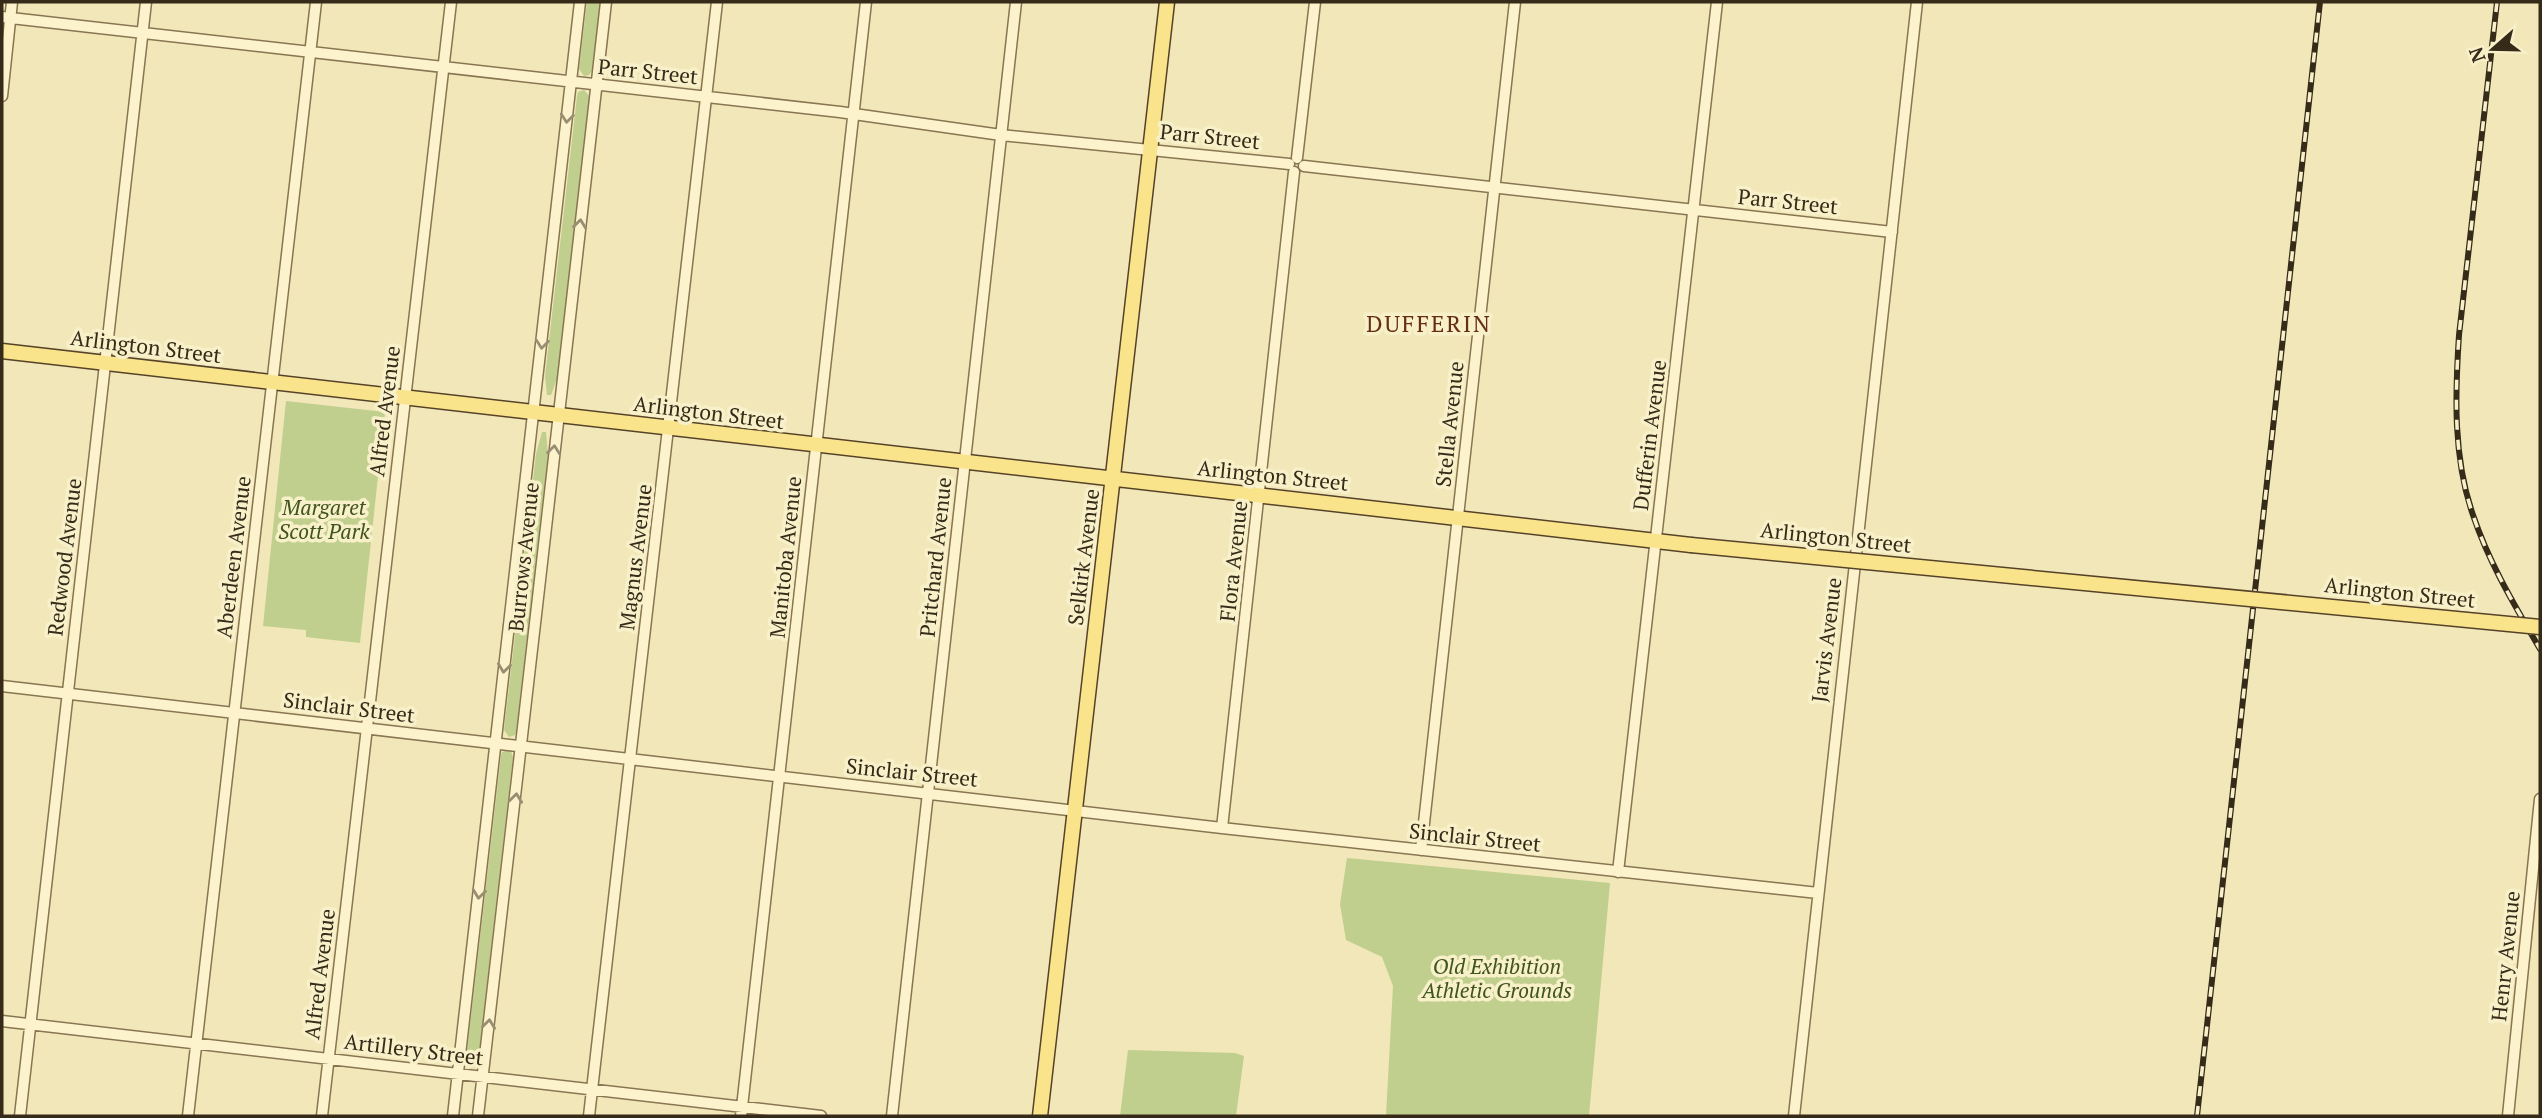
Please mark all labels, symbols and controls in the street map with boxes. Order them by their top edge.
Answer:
north arrow [2458,14,2528,84]
text: N [2462,43,2491,66]
street label: Parr Street [597,52,700,90]
one-way arrow [559,112,574,124]
street label: Parr Street [1159,117,1262,155]
street label: Parr Street [1737,182,1840,220]
one-way arrow [572,219,587,230]
district label: DUFFERIN [1366,308,1492,339]
street label: Arlington Street [69,323,223,369]
one-way arrow [534,339,549,350]
street label: Alfred Avenue [362,344,406,478]
street label: Dufferin Avenue [1626,358,1672,512]
street label: Stella Avenue [1428,360,1470,488]
street label: Arlington Street [632,389,786,435]
one-way arrow [546,445,561,456]
street label: Arlington Street [1196,453,1350,497]
street label: Aberdeen Avenue [209,474,257,640]
street label: Manitoba Avenue [763,475,807,639]
street label: Pritchard Avenue [913,476,957,638]
street label: Redwood Avenue [40,477,88,637]
street label: Burrows Avenue [501,481,545,633]
street label: Magnus Avenue [612,482,658,632]
street label: Selkirk Avenue [1061,487,1105,627]
park label: Margaret Scott Park [278,493,371,545]
street label: Flora Avenue [1213,499,1253,623]
street label: Arlington Street [1759,515,1913,559]
street label: Arlington Street [2323,570,2477,614]
street label: Jarvis Avenue [1804,576,1848,704]
one-way arrow [497,662,512,674]
street label: Sinclair Street [282,685,417,729]
street label: Sinclair Street [845,751,979,793]
one-way arrow [509,792,524,804]
street label: Sinclair Street [1408,816,1542,858]
one-way arrow [471,888,486,900]
street label: Henry Avenue [2484,889,2526,1023]
street label: Alfred Avenue [297,907,341,1041]
park label: Old Exhibition Athletic Grounds [1420,952,1572,1004]
one-way arrow [481,1018,496,1030]
street label: Artillery Street [343,1027,485,1071]

